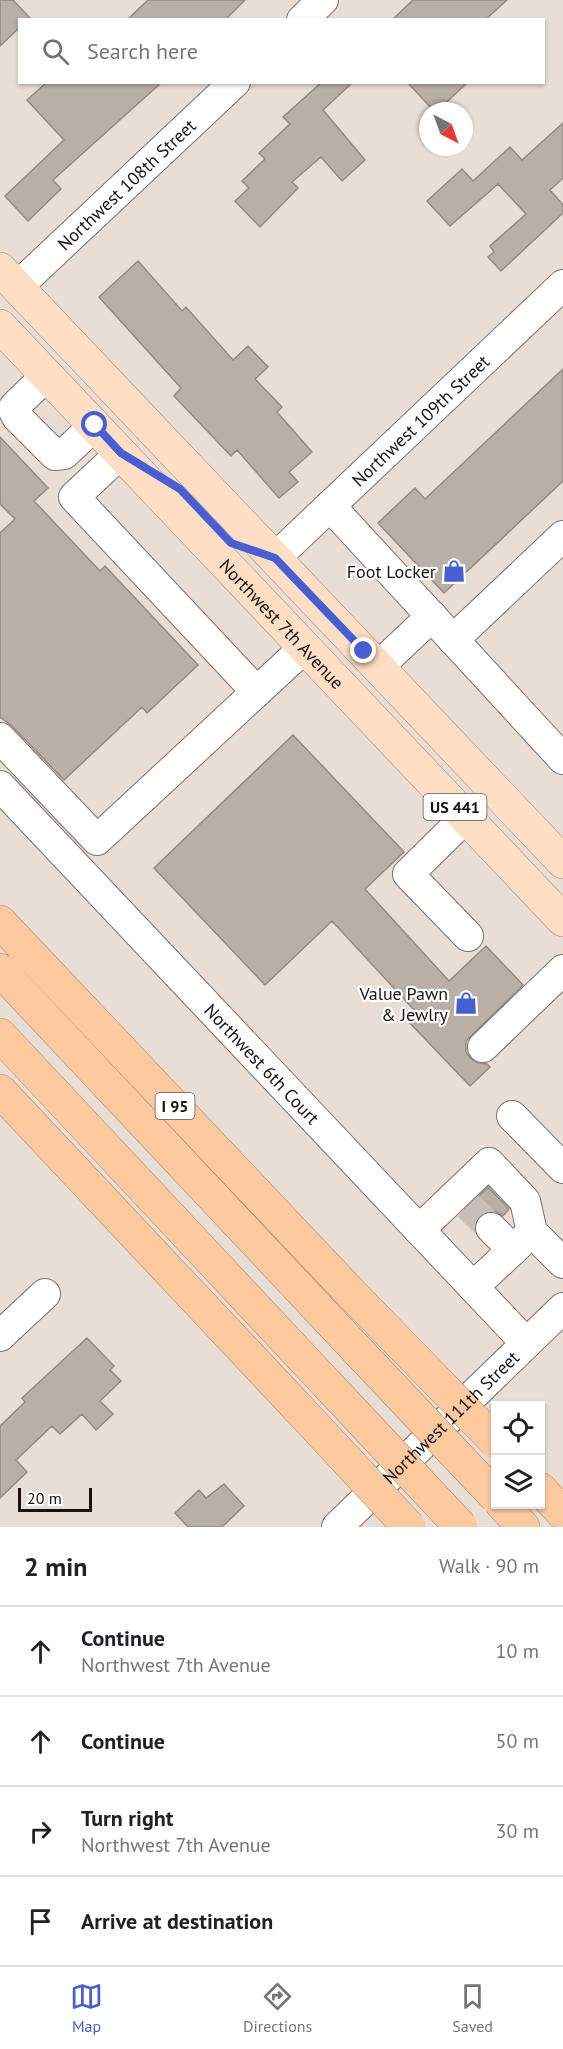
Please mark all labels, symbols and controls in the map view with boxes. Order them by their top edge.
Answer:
search box [18,18,545,84]
icon: search [39,35,72,68]
text: Search here [87,37,198,65]
north arrow [419,102,473,156]
street label: Northwest 108th Street [52,114,200,255]
street label: Northwest 109th Street [346,350,494,491]
route start [81,411,107,437]
street label: Northwest 7th Avenue [215,554,349,694]
shop icon: Foot Locker [441,558,467,584]
place label: Foot Locker [347,560,436,583]
route end [350,637,376,663]
road number: US 441 [424,794,486,820]
place label: Value Pawn & Jewlry [358,982,449,1026]
shop icon: Value Pawn & Jewlry [453,990,479,1016]
street label: Northwest 6th Court [200,999,325,1129]
road number: I 95 [156,1093,195,1119]
street label: Northwest 111th Street [377,1346,524,1488]
map controls [491,1401,545,1509]
button: locate [491,1401,545,1455]
button: layers [491,1455,545,1509]
scale bar [18,1485,92,1512]
text: 20 m [27,1488,62,1508]
text: 2 min [24,1550,87,1583]
text: Walk · 90 m [439,1553,539,1579]
text: Continue [81,1624,165,1652]
icon: ahead [24,1635,57,1668]
text: 10 m [496,1638,539,1664]
text: Northwest 7th Avenue [81,1652,271,1678]
icon: ahead [24,1725,57,1758]
text: Continue [81,1727,165,1755]
text: 50 m [496,1728,539,1754]
text: Turn right [81,1804,173,1832]
icon: right [24,1815,57,1848]
text: 30 m [496,1818,539,1844]
text: Northwest 7th Avenue [81,1832,271,1858]
icon: arrive [24,1905,57,1938]
text: Arrive at destination [81,1907,273,1935]
tab: Map [70,1980,103,2036]
tab: Directions [243,1980,312,2036]
tab: Saved [452,1980,493,2036]

